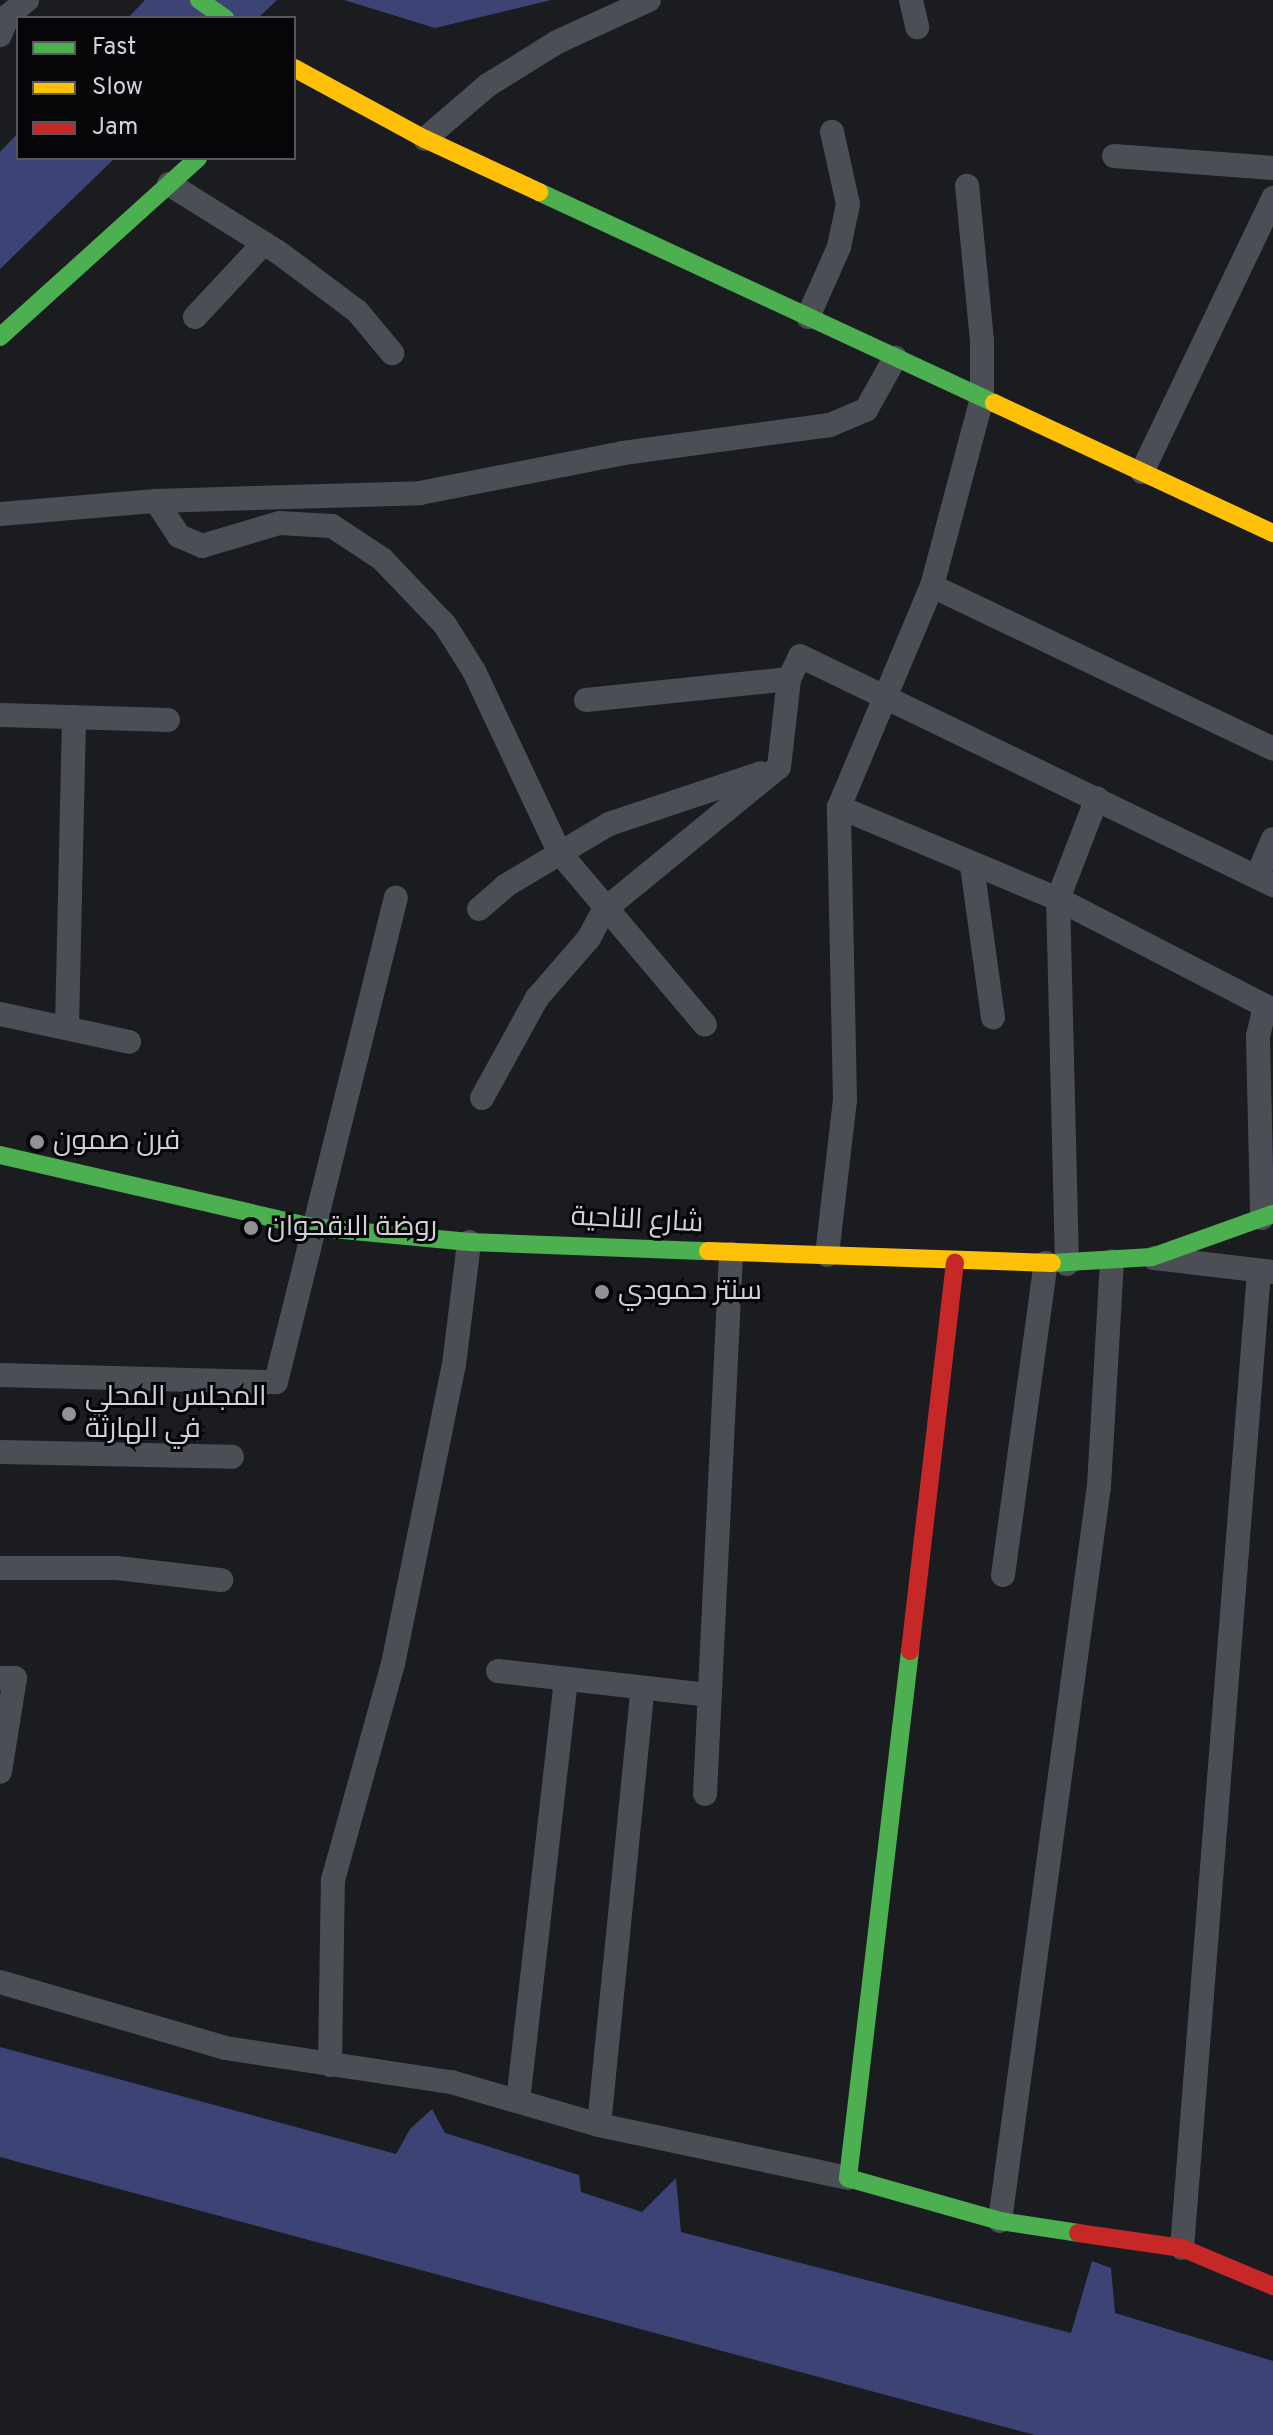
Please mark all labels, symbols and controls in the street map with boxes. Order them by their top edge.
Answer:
legend [16,16,296,160]
text: Fast [92,33,136,63]
text: Slow [92,73,143,103]
text: Jam [92,113,138,143]
place label: فرن صمون [53,1125,180,1159]
marker: فرن صمون [28,1133,46,1151]
street label: شارع الناحية [570,1201,704,1241]
place label: روضة الاقحوان [267,1211,437,1245]
marker: روضة الاقحوان [242,1219,260,1237]
place label: سنتر حمودي [618,1275,762,1309]
marker: سنتر حمودي [593,1283,611,1301]
place label: المجلس المحلي في الهارثة [85,1381,267,1447]
marker: المجلس المحلي في الهارثة [60,1405,78,1423]

